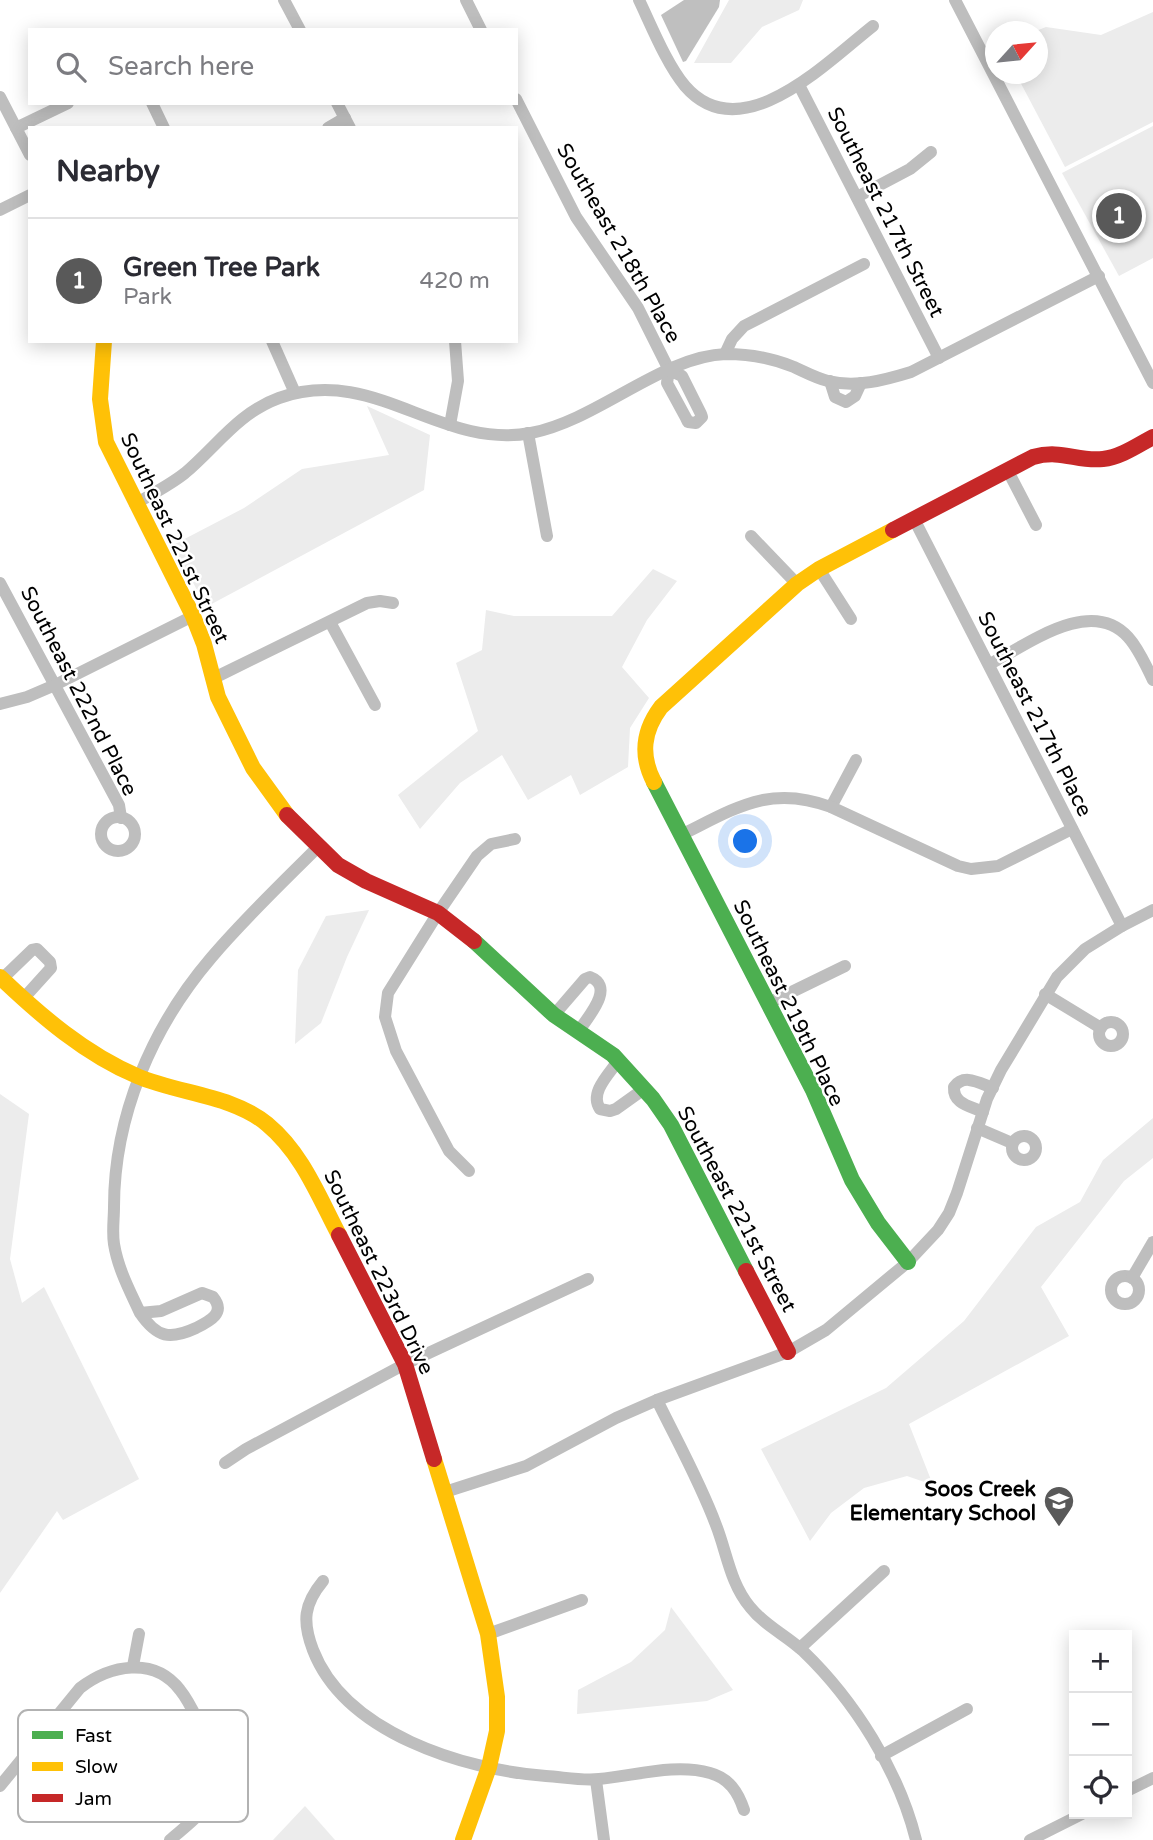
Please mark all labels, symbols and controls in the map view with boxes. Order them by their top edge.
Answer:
north arrow [985,21,1048,84]
search box [28,28,518,105]
icon: search [52,48,90,86]
text: Search here [108,51,254,82]
street label: Southeast 217th Street [822,103,949,321]
street label: Southeast 218th Place [551,139,686,348]
text: Nearby [56,153,160,190]
pin: 1 [1096,190,1142,242]
text: Green Tree Park [123,252,320,283]
text: 1 [72,267,86,295]
text: 420 m [420,267,490,295]
text: Park [123,283,172,311]
street label: Southeast 221st Street [115,429,234,648]
street label: Southeast 222nd Place [15,582,142,800]
street label: Southeast 217th Place [972,608,1097,821]
your location [728,824,762,858]
street label: Southeast 219th Place [728,896,849,1111]
street label: Southeast 221st Street [672,1102,801,1316]
street label: Southeast 223rd Drive [318,1166,439,1379]
place label: Soos Creek Elementary School [849,1477,1037,1526]
school or university icon: Soos Creek Elementary School [1042,1484,1076,1528]
map controls [1069,1630,1132,1819]
button: + [1069,1630,1132,1693]
button: − [1069,1693,1132,1756]
legend [18,1710,248,1822]
text: Fast [75,1725,112,1747]
text: Slow [75,1756,118,1778]
button: locate [1069,1756,1132,1819]
text: Jam [75,1788,112,1810]

